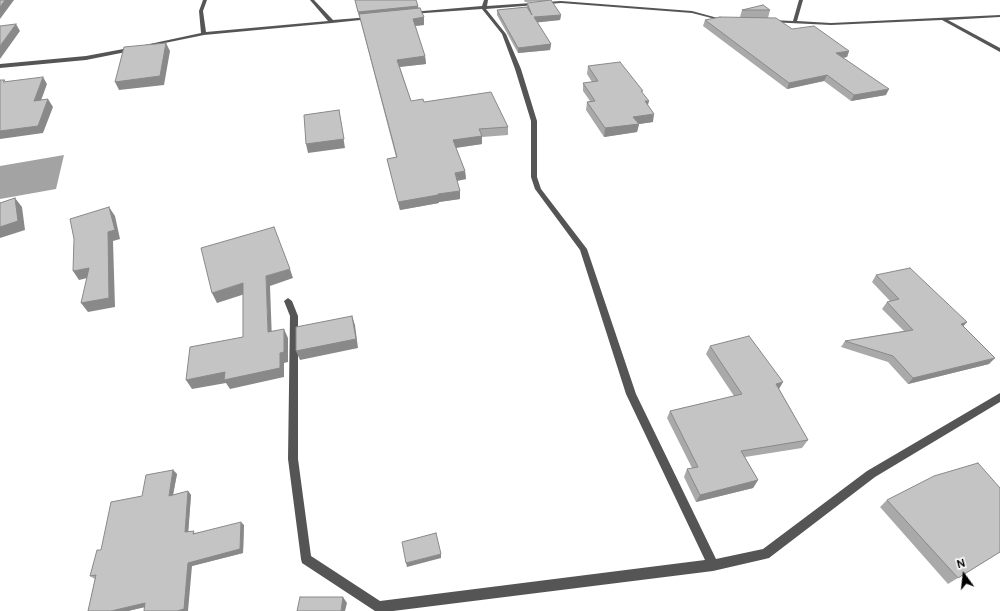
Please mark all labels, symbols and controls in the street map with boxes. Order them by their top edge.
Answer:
north arrow [944,555,984,595]
text: N [955,556,967,571]

